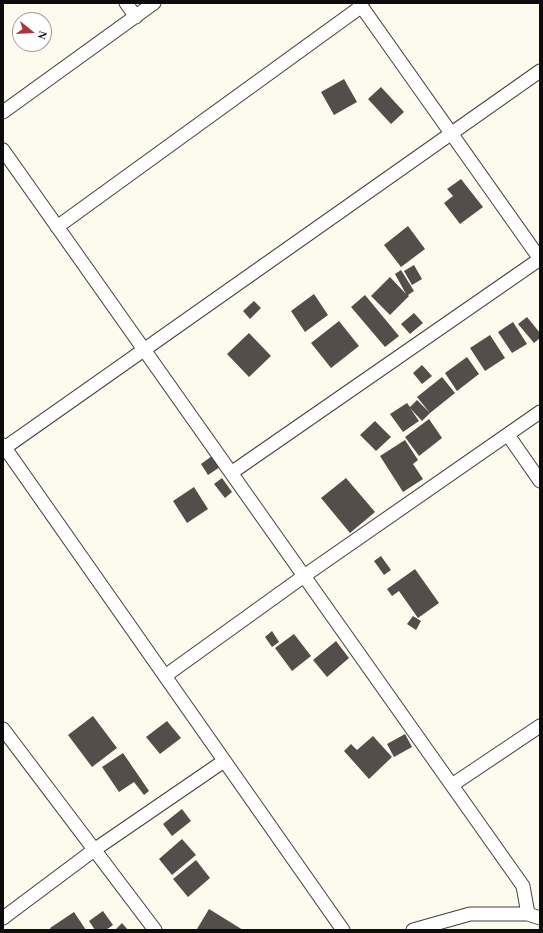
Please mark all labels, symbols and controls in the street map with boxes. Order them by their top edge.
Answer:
north arrow [12,12,52,52]
text: N [36,30,49,41]

